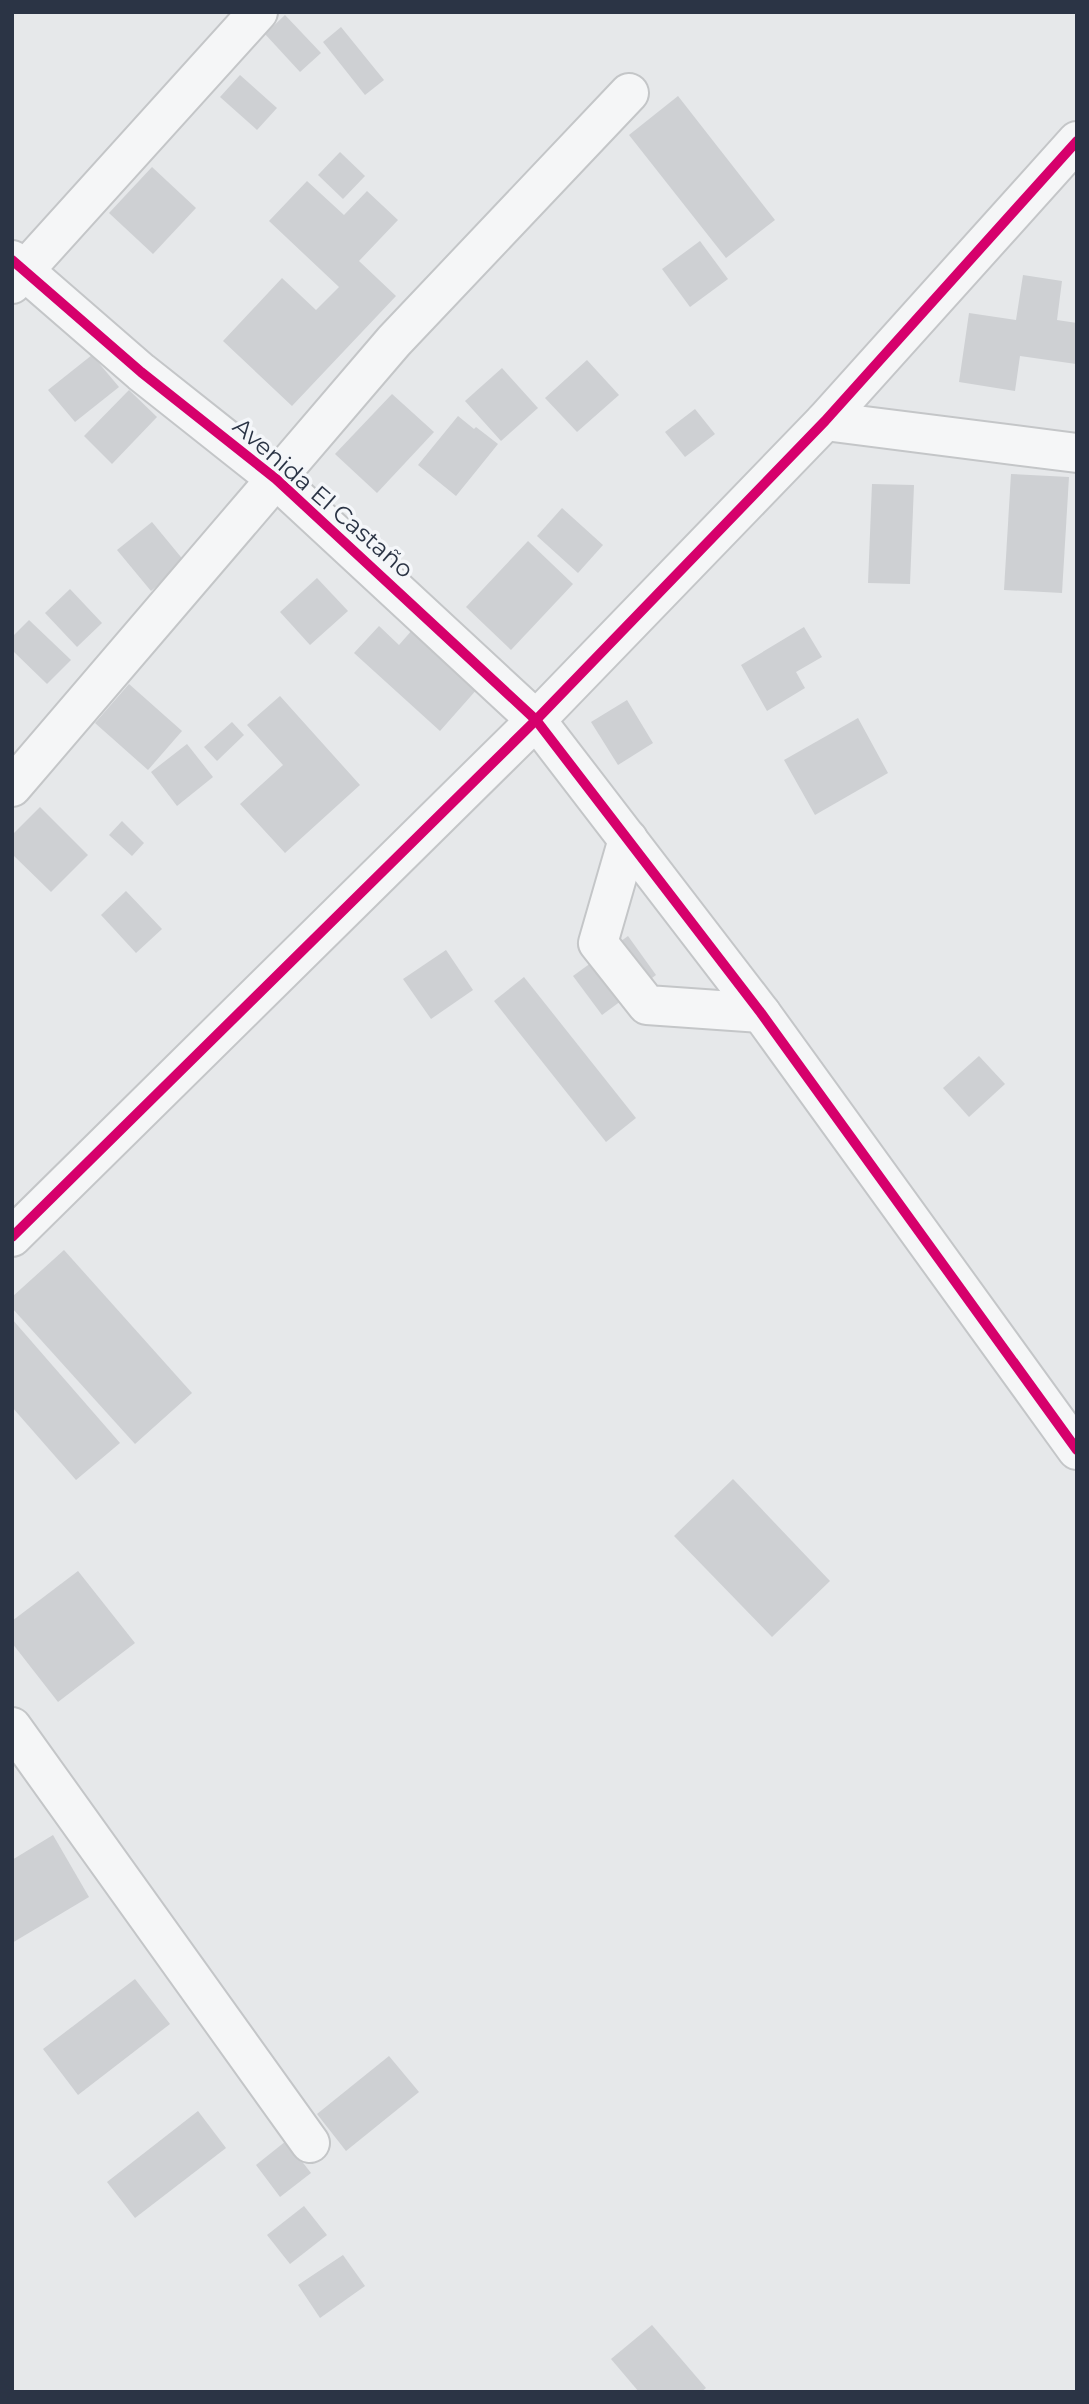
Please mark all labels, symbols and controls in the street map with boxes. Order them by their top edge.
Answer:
street label: Avenida El Castaño [227,411,419,584]

